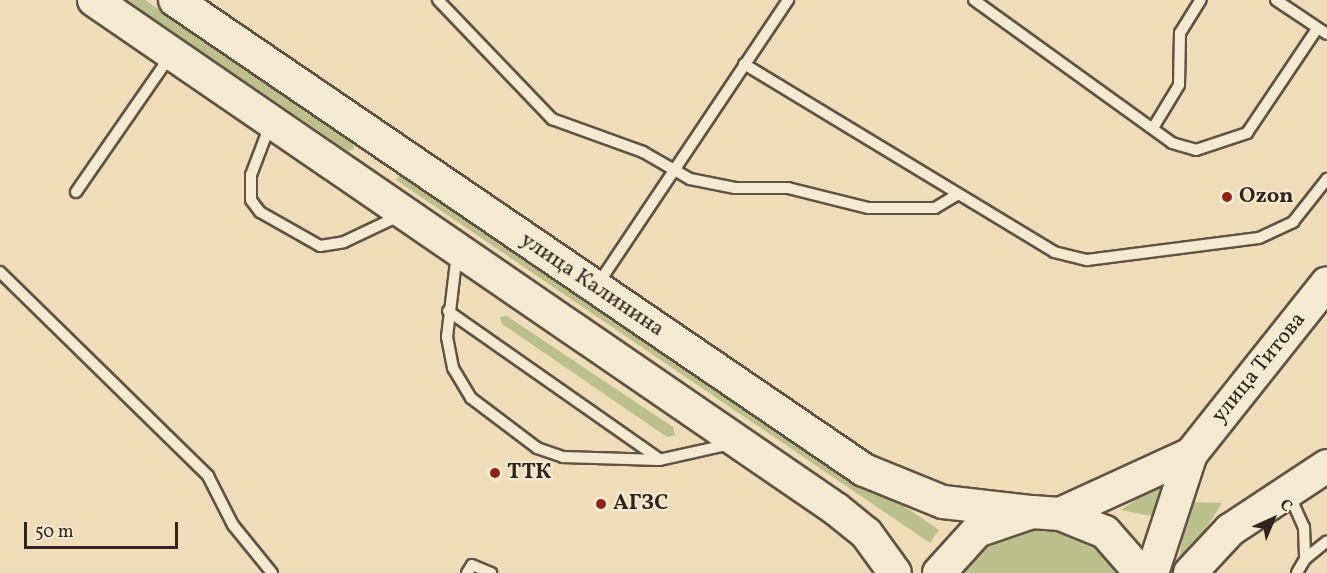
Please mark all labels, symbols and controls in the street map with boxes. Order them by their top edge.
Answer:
place label: Ozon [1239,184,1294,210]
marker: Ozon [1220,190,1234,204]
street label: улица Калинина [515,227,669,343]
street label: улица Титова [1206,307,1312,429]
place label: ТТК [507,460,551,486]
marker: ТТК [488,466,502,480]
north arrow [1243,489,1303,549]
place label: АГЗС [613,491,668,517]
text: С [1274,495,1297,518]
marker: АГЗС [594,497,608,511]
scale bar [27,510,182,548]
text: 50 m [35,520,74,545]

